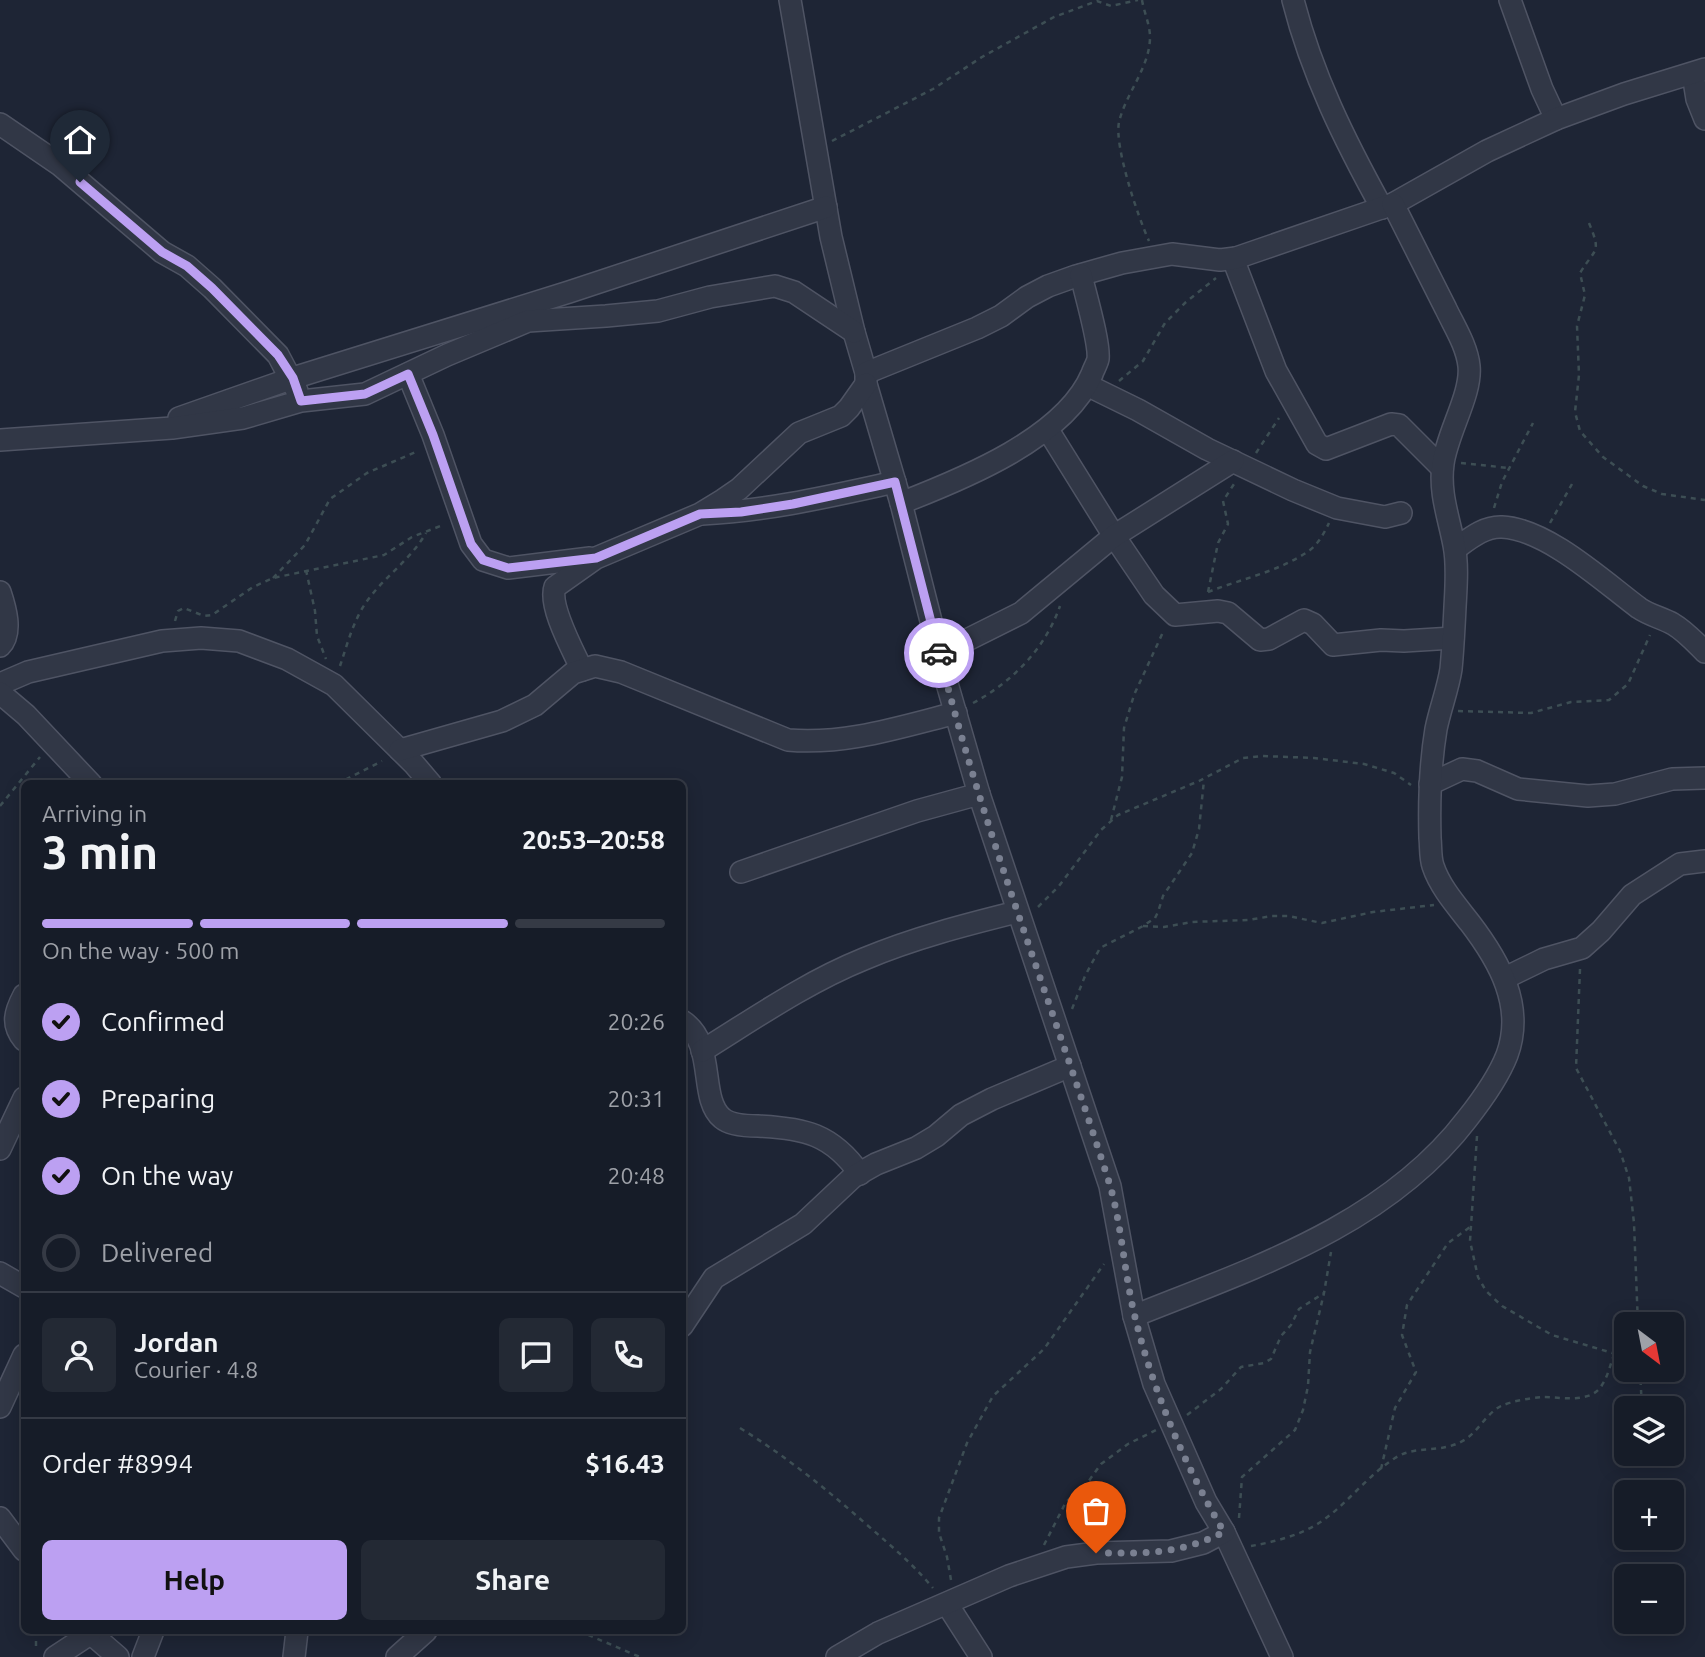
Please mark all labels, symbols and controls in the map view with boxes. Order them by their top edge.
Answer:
pin [50,110,110,182]
icon: home [61,121,99,159]
courier [904,618,974,688]
icon: car [920,634,958,672]
text: Arriving in [42,801,147,826]
text: 20:53–20:58 [522,825,665,854]
text: 3 min [42,826,158,878]
text: On the way · 500 m [42,938,239,963]
icon: check [42,1003,80,1041]
text: Confirmed [101,1007,225,1036]
text: 20:26 [607,1009,665,1034]
icon: check [42,1080,80,1118]
text: Preparing [101,1084,215,1113]
text: 20:31 [607,1086,665,1111]
icon: check [42,1157,80,1195]
text: On the way [101,1161,233,1190]
text: 20:48 [607,1163,665,1188]
text: Delivered [101,1238,213,1267]
north arrow [1614,1312,1684,1382]
map controls [1614,1312,1684,1634]
button: person [42,1318,116,1392]
button: chat [499,1318,573,1392]
button: phone [591,1318,665,1392]
text: Jordan [134,1328,219,1357]
text: Courier · 4.8 [134,1357,258,1382]
button: layers [1614,1396,1684,1466]
text: Order #8994 [42,1449,193,1478]
text: $16.43 [585,1449,665,1478]
button: + [1614,1480,1684,1550]
pin [1066,1481,1126,1553]
icon: bag [1077,1492,1115,1530]
button: Help [42,1540,347,1620]
button: Share [361,1540,665,1620]
button: − [1614,1564,1684,1634]

